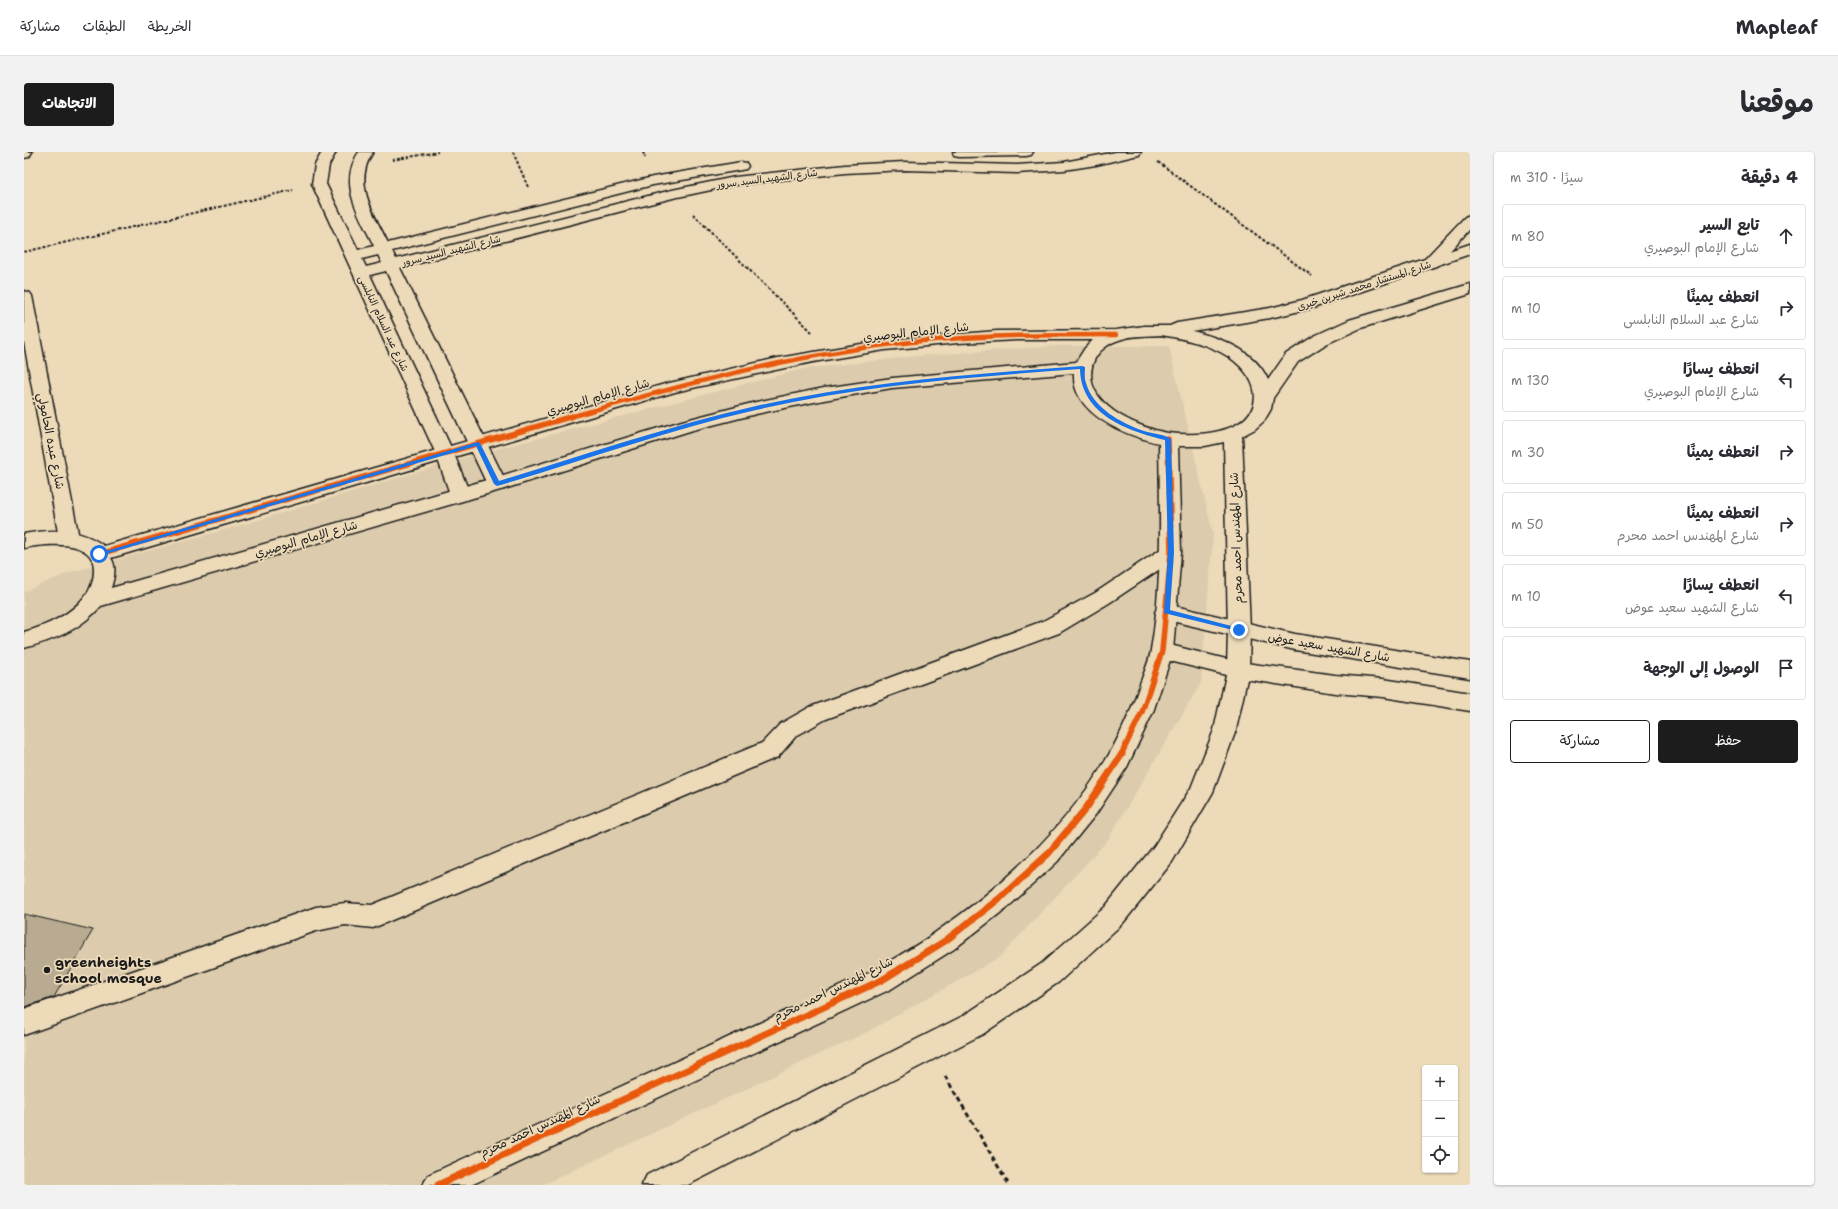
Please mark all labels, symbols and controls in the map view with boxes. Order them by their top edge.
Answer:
text: Mapleaf [1736,15,1818,40]
text: مشاركة [20,17,60,35]
text: الطبقات [82,17,126,35]
text: الخريطة [148,17,191,35]
button: الاتجاهات [24,83,114,126]
text: موقعنا [1740,83,1814,121]
street label: شارع الشهيد السيد سرور [715,166,819,192]
text: 4 دقيقة [1741,166,1798,188]
text: سيرًا · 310 m [1510,169,1583,186]
text: تابع السير [1700,215,1759,235]
icon: ahead [1775,225,1797,247]
text: 80 m [1511,228,1545,245]
street label: شارع الشهيد السيد سرور [399,232,502,270]
text: شارع الإمام البوصيري [1644,239,1759,256]
street label: شارع المستشار محمد شيرين خيرى [1295,258,1433,314]
street label: شارع عبد السلام النابلسى [355,273,412,374]
text: انعطف يمينًا [1687,287,1759,307]
icon: right [1775,297,1797,319]
text: 10 m [1511,300,1541,317]
text: شارع عبد السلام النابلسى [1623,311,1759,328]
street label: شارع الإمام البوصيري [862,318,970,347]
text: انعطف يسارًا [1683,359,1759,379]
icon: left [1775,369,1797,391]
text: 130 m [1511,372,1549,389]
street label: شارع الإمام البوصيري [545,375,652,420]
text: شارع الإمام البوصيري [1644,383,1759,400]
street label: شارع عبده الحامولي [31,391,68,491]
icon: right [1775,441,1797,463]
text: انعطف يمينًا [1687,442,1759,462]
text: 30 m [1511,444,1545,461]
street label: شارع المهندس احمد محرم [1226,472,1247,604]
text: انعطف يمينًا [1687,503,1759,523]
icon: right [1775,513,1797,535]
text: 50 m [1511,516,1544,533]
street label: شارع الإمام البوصيري [253,517,360,562]
text: شارع المهندس احمد محرم [1617,527,1759,544]
route start [90,545,108,563]
text: انعطف يسارًا [1683,575,1759,595]
icon: left [1775,585,1797,607]
text: 10 m [1511,588,1541,605]
text: شارع الشهيد سعيد عوض [1625,599,1759,616]
route end [1230,621,1248,639]
street label: شارع الشهيد سعيد عوض [1267,628,1391,667]
icon: arrive [1775,657,1797,679]
text: الوصول إلى الوجهة [1643,658,1759,678]
button: مشاركة [1510,720,1650,763]
button: حفظ [1658,720,1798,763]
place label: greenheights school mosque [55,953,162,987]
street label: شارع المهندس احمد محرم [770,953,896,1026]
marker: greenheights school mosque [42,965,52,975]
map controls [1422,1065,1458,1173]
button: + [1422,1065,1458,1101]
street label: شارع المهندس احمد محرم [477,1091,603,1162]
button: − [1422,1101,1458,1137]
button: locate [1422,1137,1458,1173]

